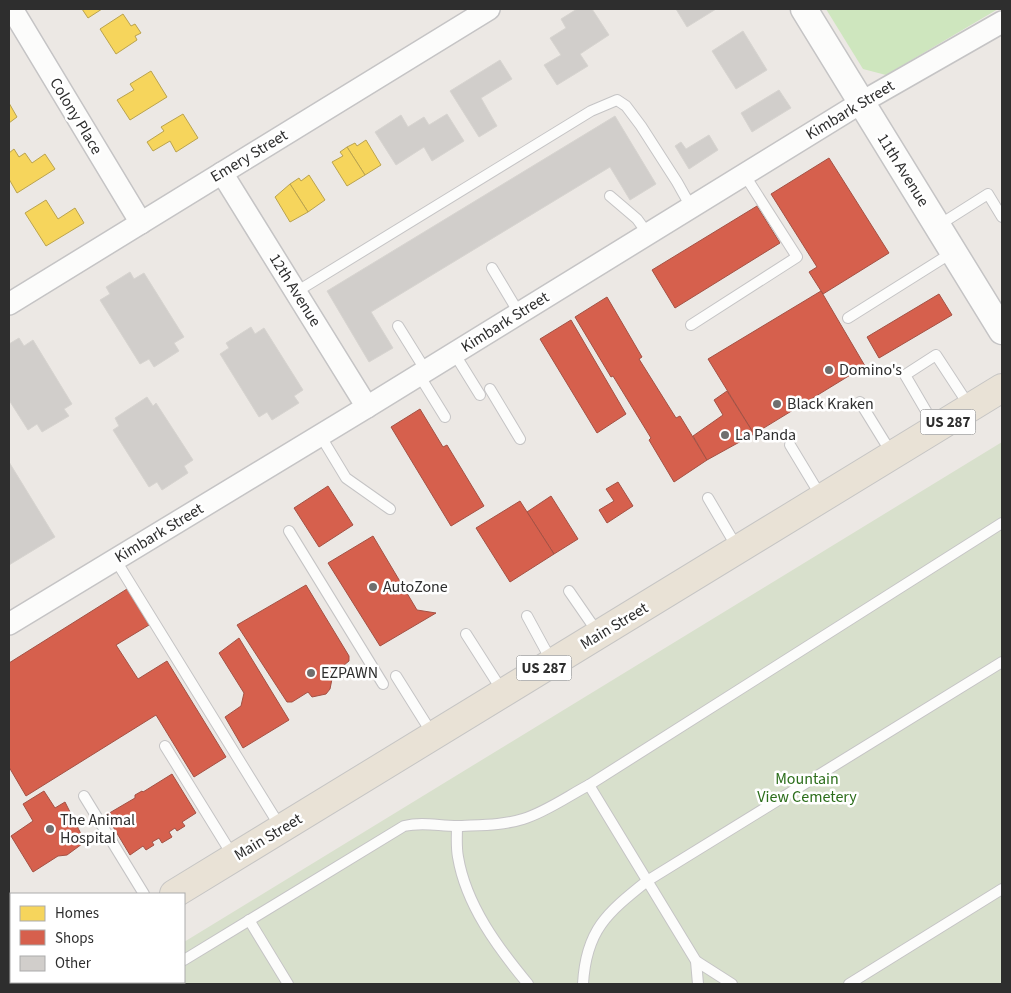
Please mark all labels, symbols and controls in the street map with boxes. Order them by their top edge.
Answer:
street label: Colony Place [44,73,108,159]
street label: Kimbark Street [802,75,899,145]
street label: Emery Street [206,124,292,188]
street label: 11th Avenue [872,129,934,211]
street label: 12th Avenue [264,249,326,331]
street label: Kimbark Street [457,286,554,358]
place label: Domino's [839,359,902,381]
marker: Domino's [823,364,835,376]
place label: Black Kraken [787,393,874,415]
marker: Black Kraken [771,398,783,410]
road number: US 287 [920,410,976,434]
place label: La Panda [735,424,796,446]
marker: La Panda [719,429,731,441]
street label: Kimbark Street [111,498,208,568]
place label: AutoZone [383,576,448,598]
marker: AutoZone [367,581,379,593]
street label: Main Street [576,597,653,655]
road number: US 287 [516,656,572,680]
place label: EZPAWN [321,662,378,684]
marker: EZPAWN [305,667,317,679]
park label: Mountain View Cemetery [757,768,857,808]
street label: Main Street [230,808,307,866]
place label: The Animal Hospital [60,809,135,849]
marker: The Animal Hospital [44,823,56,835]
legend [10,893,185,983]
text: Homes [55,903,99,924]
text: Shops [55,928,94,949]
text: Other [55,953,92,974]

